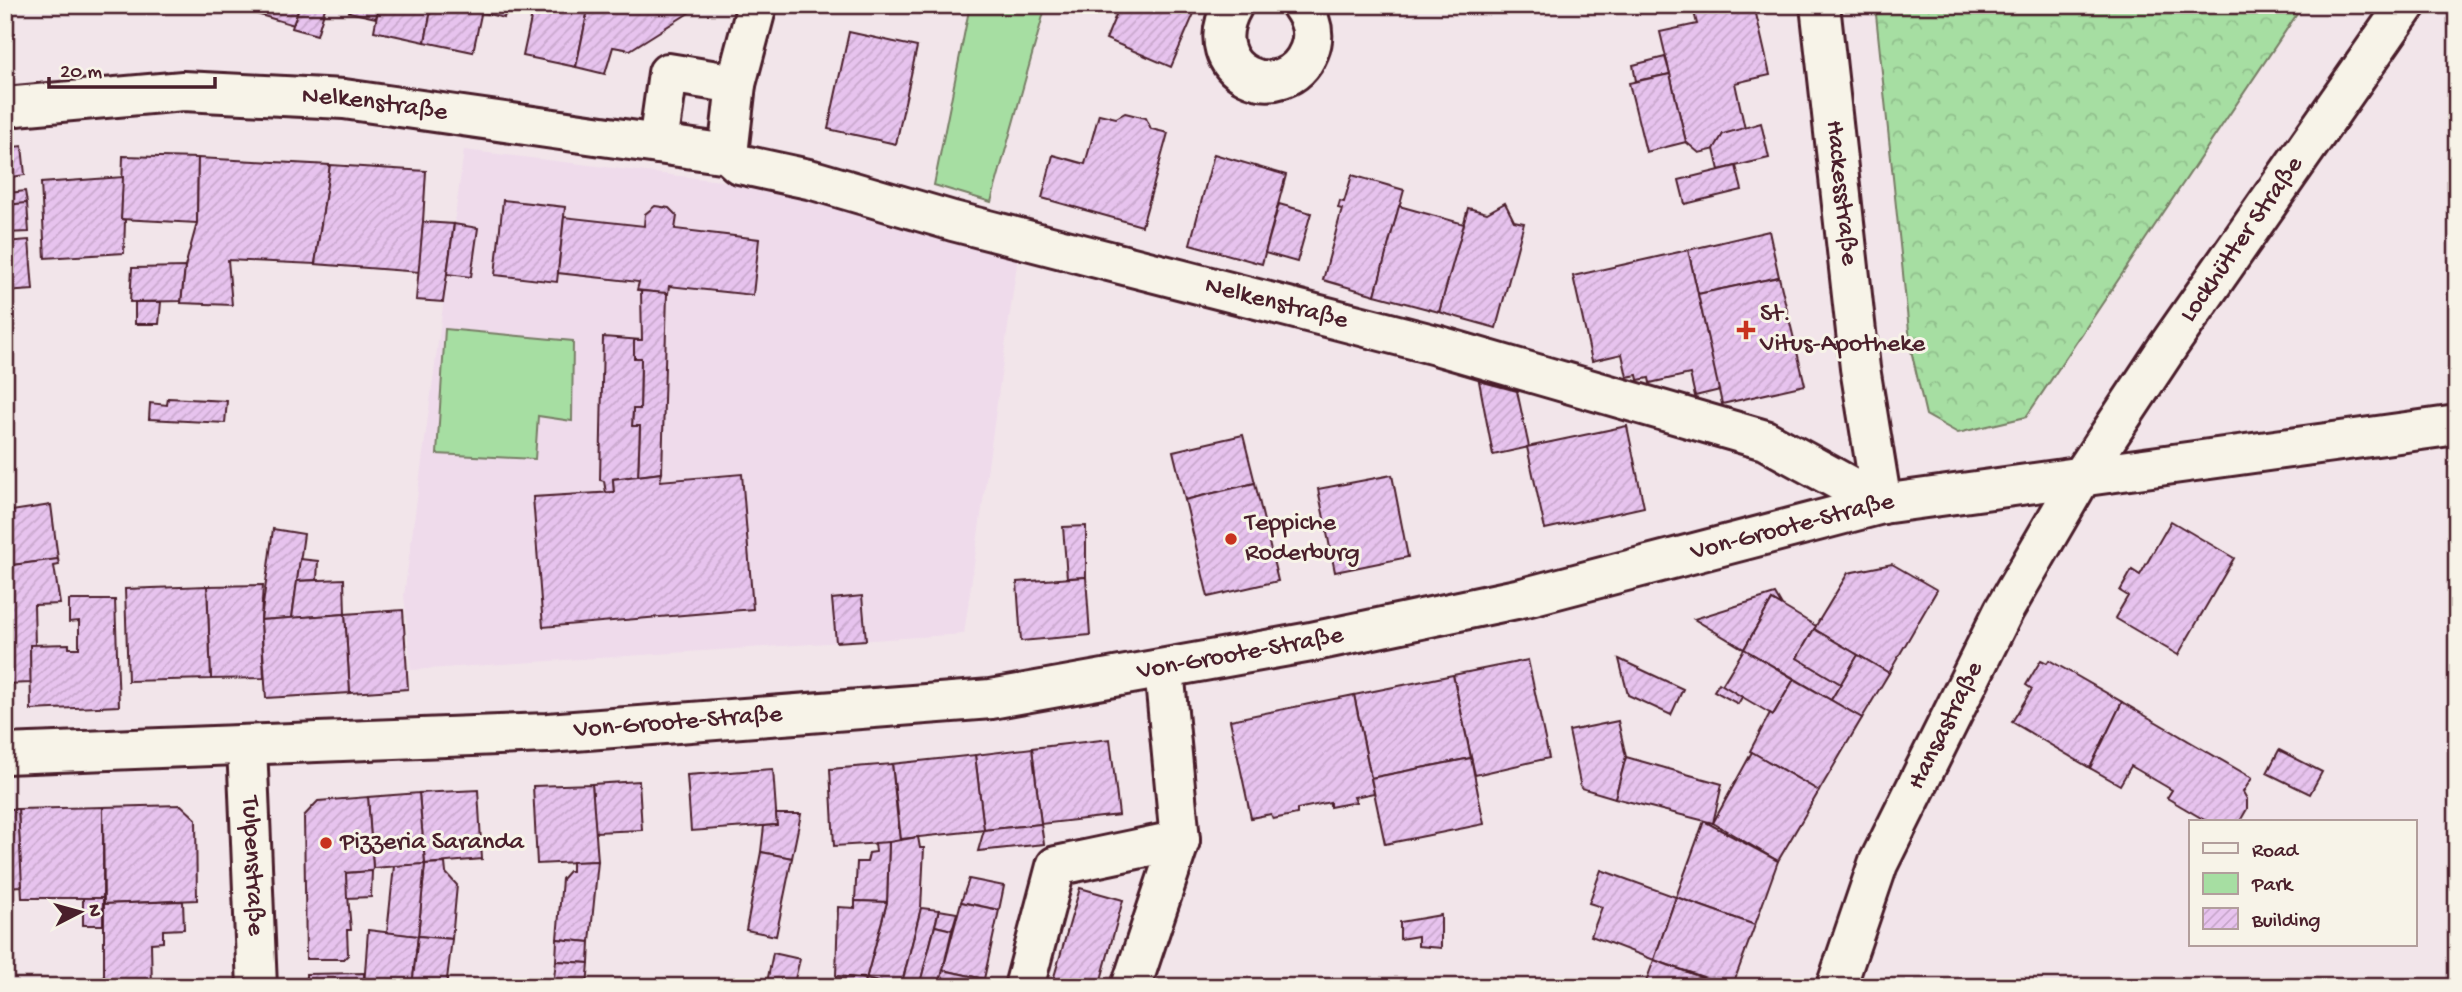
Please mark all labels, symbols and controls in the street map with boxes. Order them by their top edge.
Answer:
scale bar [49,46,215,90]
text: 20 m [60,61,102,86]
street label: Nelkenstraße [301,81,450,129]
street label: Hackesstraße [1817,119,1864,268]
street label: Lockhütter Straße [2174,150,2311,329]
street label: Nelkenstraße [1201,271,1352,337]
place label: St. Vitus-Apotheke [1759,300,1926,361]
marker: St. Vitus-Apotheke [1738,322,1754,338]
street label: Von-Groote-Straße [1687,487,1897,569]
place label: Teppiche Roderburg [1243,509,1360,570]
marker: Teppiche Roderburg [1223,531,1239,547]
street label: Von-Groote-Straße [1134,620,1347,688]
street label: Hansastraße [1902,656,1991,795]
street label: Von-Groote-Straße [572,700,784,747]
street label: Tulpenstraße [234,794,270,937]
legend [2189,820,2416,946]
place label: Pizzeria Saranda [339,828,525,859]
marker: Pizzeria Saranda [318,835,334,851]
text: Road [2252,840,2300,865]
text: Park [2251,874,2295,899]
north arrow [46,876,116,946]
text: N [81,903,106,918]
text: Building [2251,910,2321,935]

